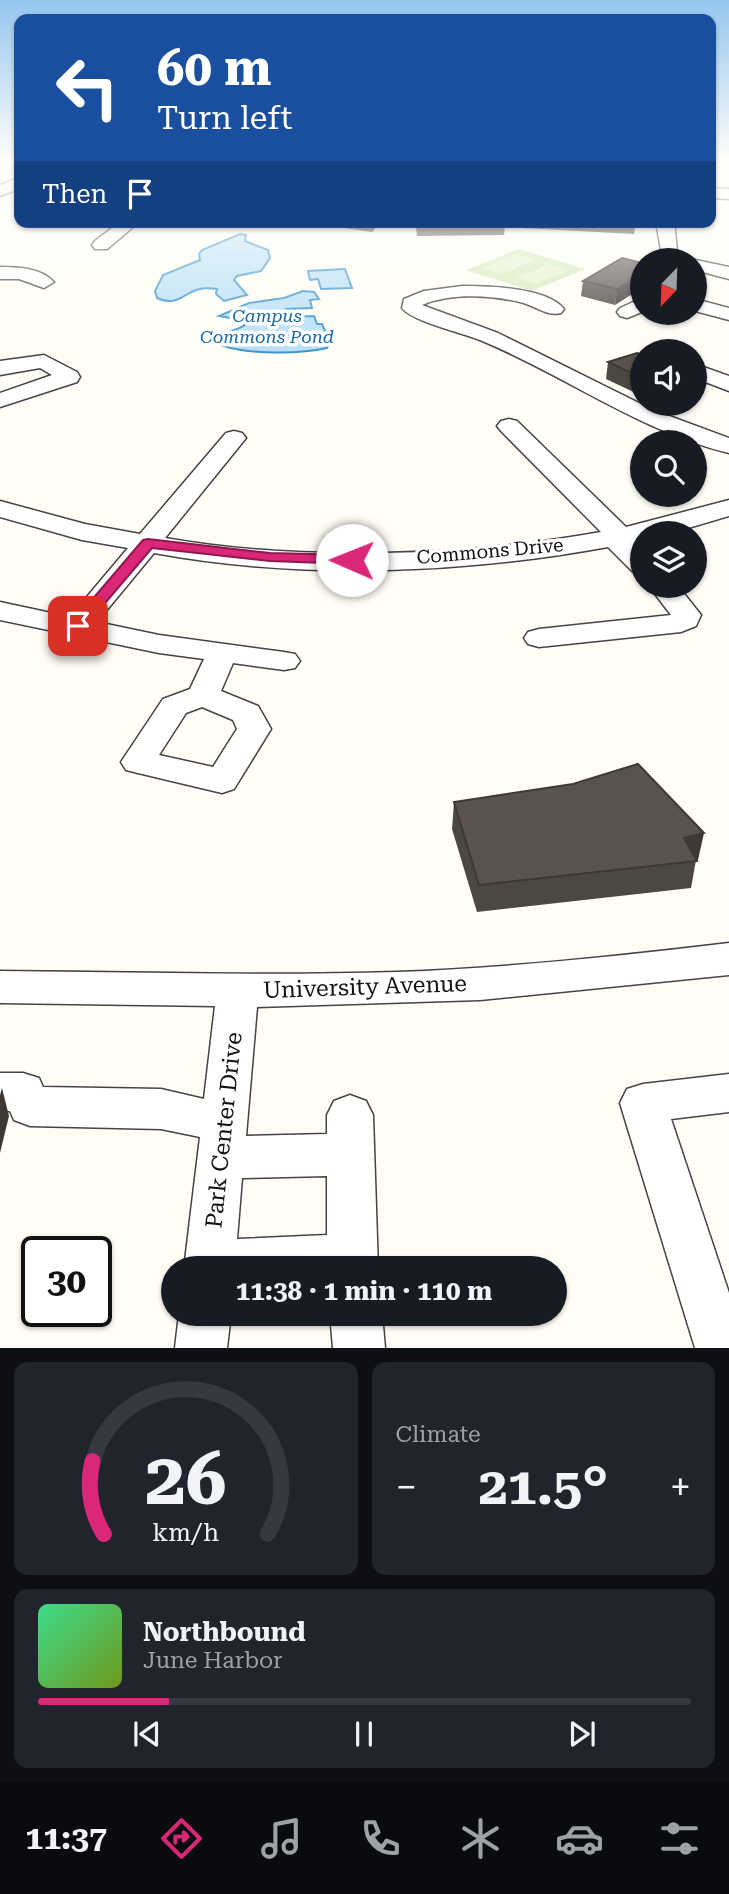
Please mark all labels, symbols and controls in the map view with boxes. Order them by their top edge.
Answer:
text: 60 m [157,40,272,97]
icon: left [42,42,133,133]
text: Turn left [157,99,292,137]
icon: arrive [121,175,159,213]
text: Then [42,179,107,209]
north arrow [630,248,707,326]
map controls [630,248,707,598]
water label: Campus Commons Pond [200,305,334,347]
button: sound [630,339,707,416]
button: search [630,430,707,507]
button: layers [630,521,707,598]
position arrow [315,523,389,597]
street label: Commons Drive [416,533,564,569]
pin [48,596,108,656]
icon: arrive [59,607,97,645]
street label: University Avenue [263,970,467,1004]
street label: Park Center Drive [200,1031,248,1229]
speed limit sign: 30 [21,1236,112,1327]
text: 11:38 · 1 min · 110 m [236,1276,492,1306]
text: Climate [396,1421,481,1448]
text: 26 [145,1438,227,1523]
text: 21.5° [478,1456,608,1517]
text: − [396,1465,417,1509]
text: + [670,1465,691,1509]
text: km/h [152,1518,219,1547]
text: Northbound [143,1617,306,1647]
text: June Harbor [143,1647,283,1674]
icon: previous [128,1715,166,1753]
icon: pause [345,1715,383,1753]
icon: next [563,1715,601,1753]
icon: directions [157,1814,206,1863]
icon: music [257,1814,306,1863]
icon: phone [356,1814,405,1863]
icon: climate [456,1814,505,1863]
icon: car [555,1814,604,1863]
icon: filters [655,1814,704,1863]
text: 11:37 [25,1819,107,1857]

